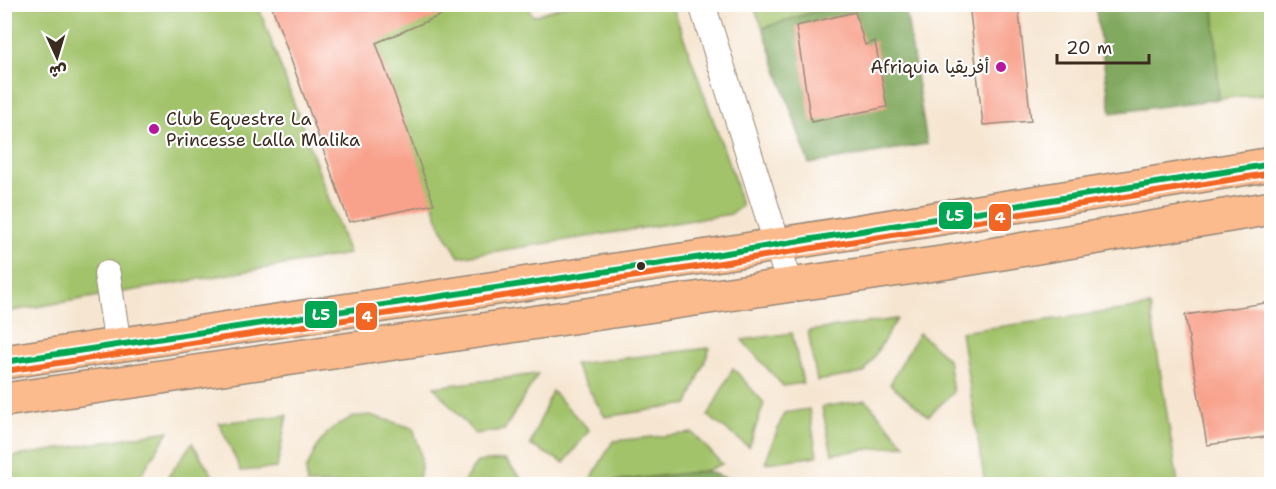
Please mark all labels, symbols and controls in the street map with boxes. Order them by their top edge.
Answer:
north arrow [27,27,87,87]
scale bar [1057,27,1148,65]
text: 20 m [1066,36,1112,60]
place label: Afriquia أفريقيا [870,55,990,79]
text: ش [48,60,68,83]
marker: Afriquia أفريقيا [994,60,1008,74]
place label: Club Equestre La Princesse Lalla Malika [166,107,360,152]
marker: Club Equestre La Princesse Lalla Malika [147,122,161,136]
line badge: L5 [938,201,973,230]
line badge: 4 [988,203,1012,232]
text: L5 [946,205,964,226]
text: 4 [994,207,1006,228]
unlabelled marker [635,260,647,272]
line badge: L5 [304,300,338,329]
line badge: 4 [355,302,378,331]
text: L5 [312,304,330,325]
text: 4 [361,306,373,327]

